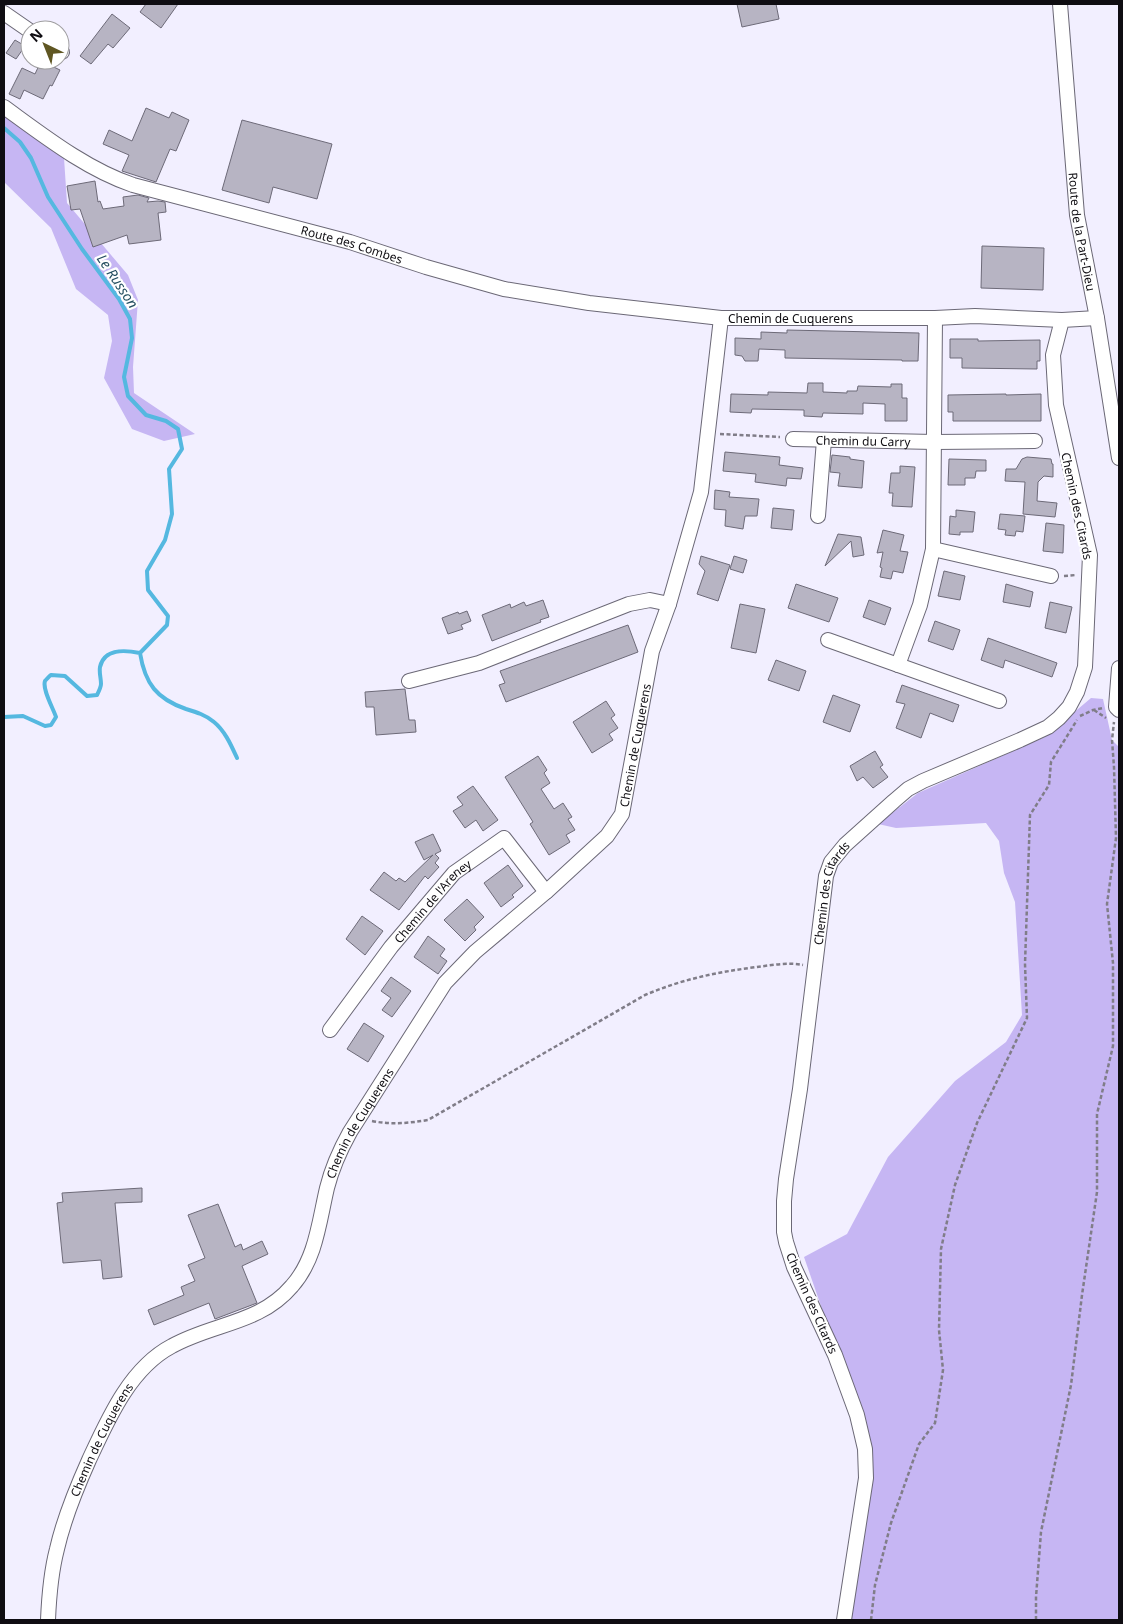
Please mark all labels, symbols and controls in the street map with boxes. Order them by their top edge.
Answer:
north arrow [20,20,70,70]
text: N [25,24,46,46]
street label: Route de la Part-Dieu [1065,172,1100,292]
street label: Route des Combes [299,221,405,267]
water label: Le Russon [93,250,143,312]
street label: Chemin de Cuquerens [728,310,854,327]
street label: Chemin du Carry [815,431,912,450]
street label: Chemin des Citards [1057,451,1097,561]
street label: Chemin de Cuquerens [615,682,654,808]
street label: Chemin des Citards [809,837,853,946]
street label: Chemin de l'Areney [390,855,475,947]
street label: Chemin de Cuquerens [322,1064,398,1181]
street label: Chemin des Citards [782,1250,842,1357]
street label: Chemin de Cuquerens [66,1379,137,1499]

